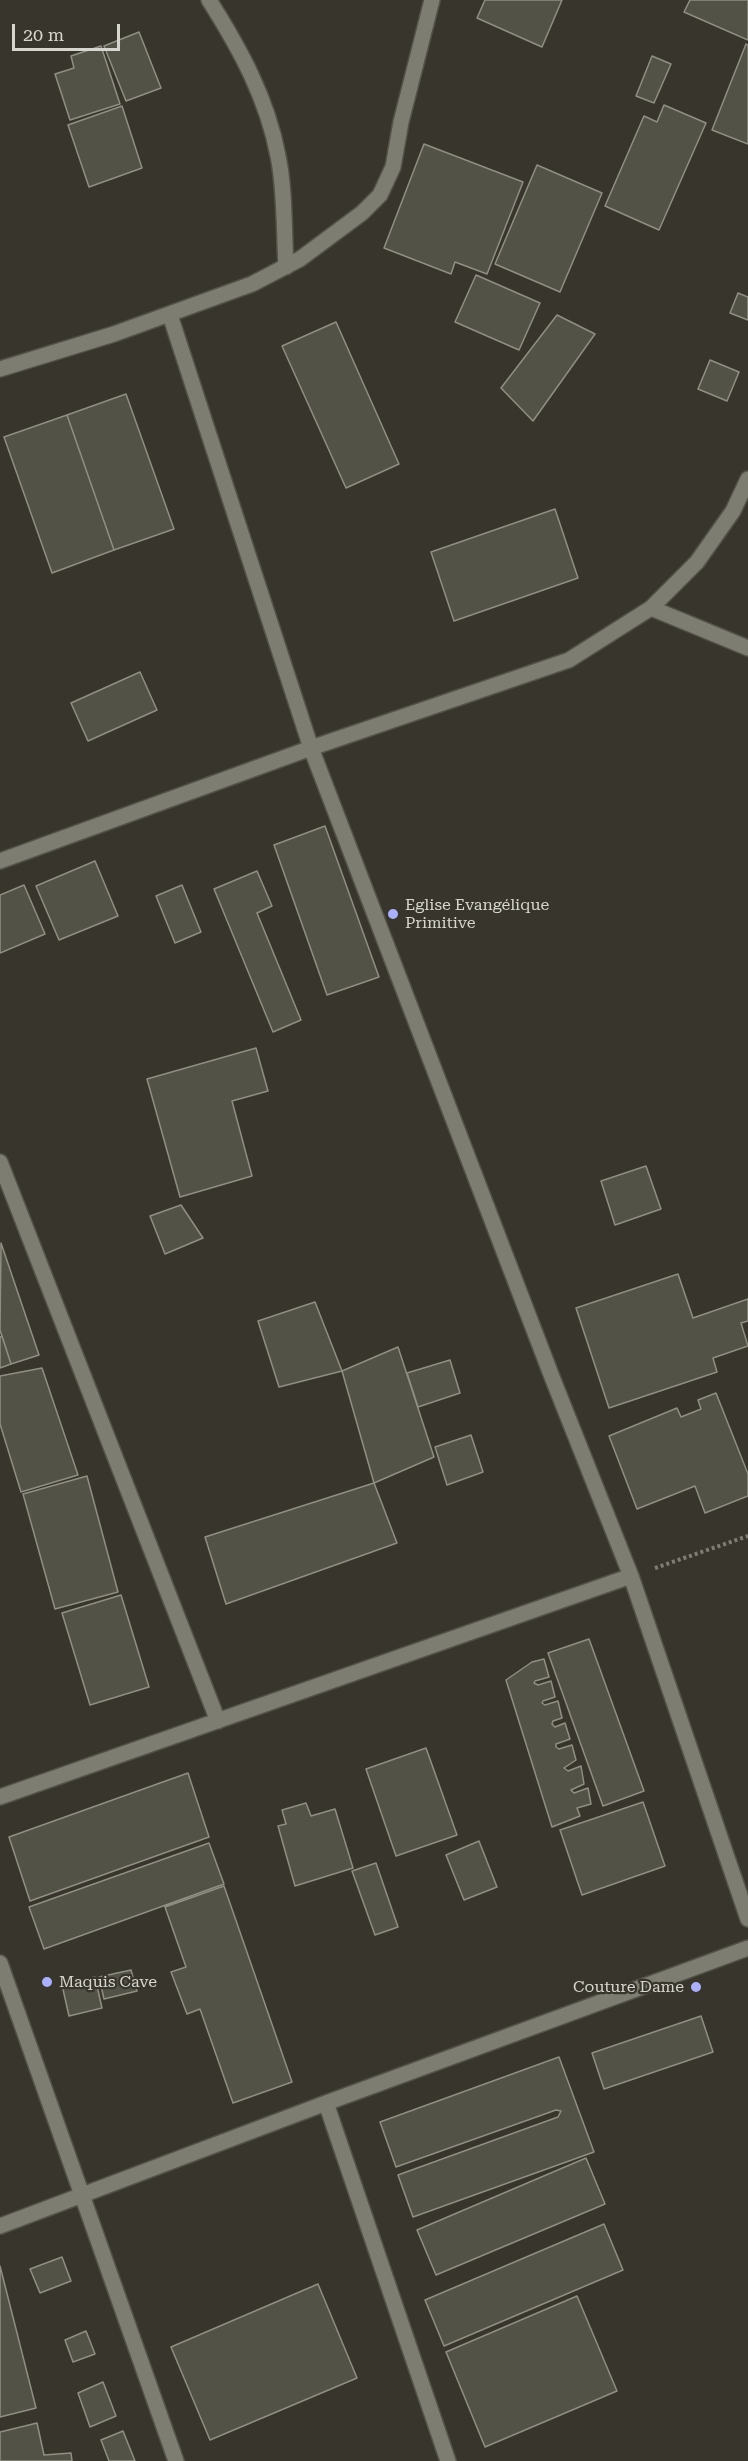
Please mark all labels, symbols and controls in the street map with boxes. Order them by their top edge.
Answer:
scale bar [15,12,123,50]
text: 20 m [23,24,64,45]
place label: Eglise Evangélique Primitive [405,895,549,933]
marker: Eglise Evangélique Primitive [386,907,400,921]
place label: Maquis Cave [59,1972,157,1992]
marker: Maquis Cave [40,1975,54,1989]
place label: Couture Dame [573,1977,684,1997]
marker: Couture Dame [689,1980,703,1994]

